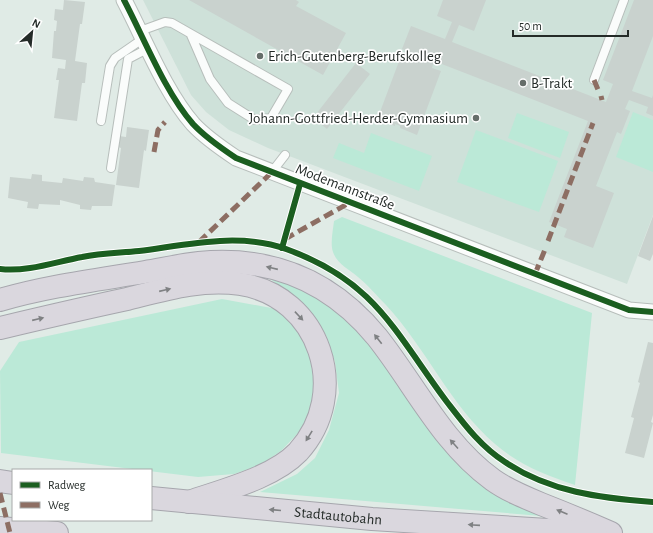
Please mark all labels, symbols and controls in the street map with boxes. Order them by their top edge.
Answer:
north arrow [12,12,52,52]
scale bar [513,12,628,38]
text: N [30,17,42,30]
text: 50 m [519,20,542,32]
place label: Erich-Gutenberg-Berufskolleg [268,49,442,64]
marker: Erich-Gutenberg-Berufskolleg [255,51,265,61]
place label: B-Trakt [531,76,572,91]
marker: B-Trakt [518,78,528,88]
place label: Johann-Gottfried-Herder-Gymnasium [249,111,468,126]
marker: Johann-Gottfried-Herder-Gymnasium [471,113,481,123]
street label: Modemannstraße [293,161,397,213]
one-way arrow [266,264,278,270]
one-way arrow [159,286,171,292]
one-way arrow [294,311,303,320]
one-way arrow [32,316,44,322]
one-way arrow [373,333,382,344]
one-way arrow [306,430,313,442]
one-way arrow [450,439,459,448]
legend [12,469,152,521]
text: Radweg [48,479,85,491]
text: Weg [48,499,70,511]
street label: Stadtautobahn [294,504,382,527]
one-way arrow [269,507,281,513]
one-way arrow [556,509,568,515]
one-way arrow [468,522,480,529]

